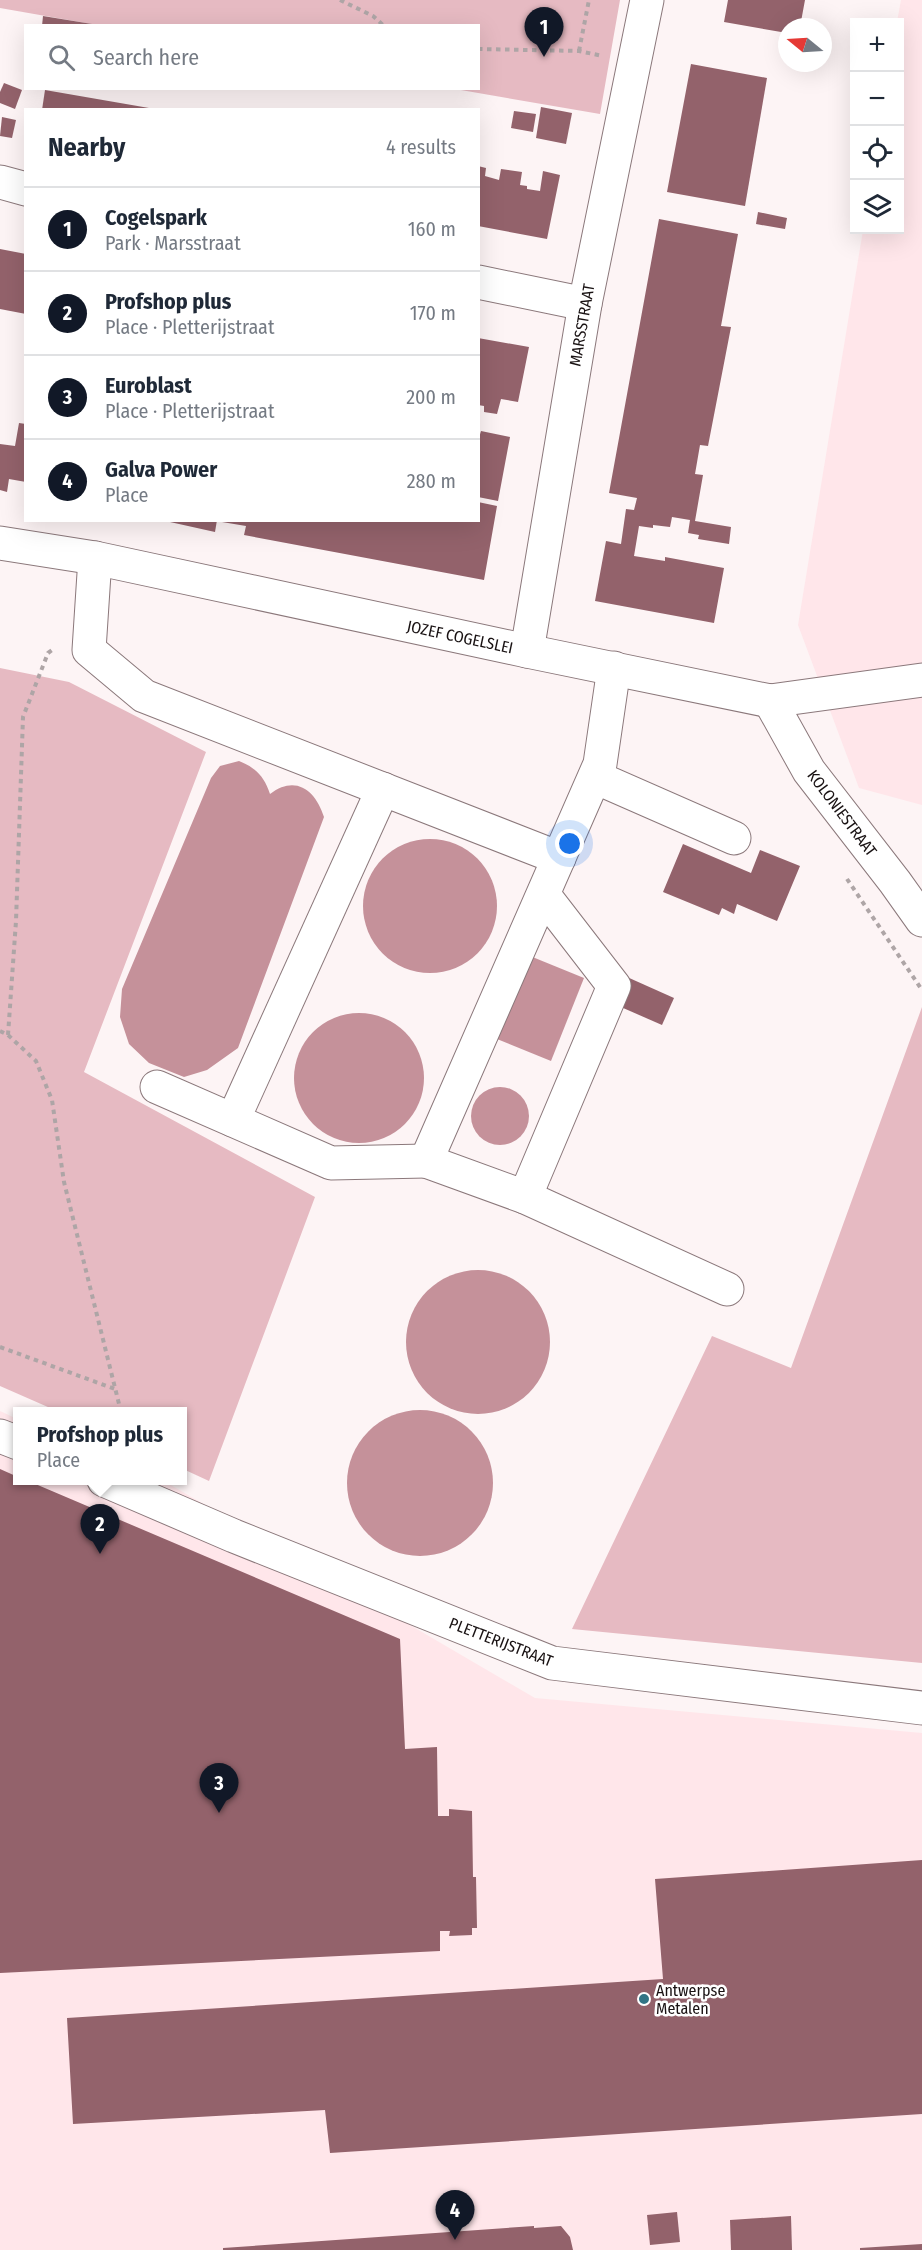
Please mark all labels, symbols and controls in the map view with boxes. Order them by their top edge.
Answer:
pin: 1 [524,8,564,57]
north arrow [778,18,832,72]
map controls [850,18,904,234]
button: + [850,18,904,72]
search box [24,24,480,90]
icon: search [45,41,78,74]
text: Search here [93,44,199,71]
button: − [850,72,904,126]
button: locate [850,126,904,180]
text: Nearby [48,132,125,163]
text: 4 results [386,135,456,159]
button: layers [850,180,904,234]
text: Cogelspark [105,204,207,231]
text: 1 [63,217,72,241]
text: 160 m [408,217,456,241]
text: Park · Marsstraat [105,231,241,255]
street label: MARSSTRAAT [565,282,599,368]
text: Profshop plus [105,288,231,315]
text: 2 [63,301,72,325]
text: 170 m [410,301,456,325]
text: Place · Pletterijstraat [105,315,274,339]
text: Euroblast [105,372,192,399]
text: 3 [63,385,72,409]
text: 200 m [406,385,456,409]
text: Place · Pletterijstraat [105,399,274,423]
text: Galva Power [105,456,217,483]
text: 4 [62,469,73,493]
text: 280 m [407,469,456,493]
text: Place [105,483,148,507]
street label: JOZEF COGELSLEI [405,616,515,658]
street label: KOLONIESTRAAT [803,766,881,860]
your location [555,829,584,858]
popup [13,1407,187,1485]
text: Profshop plus [37,1421,163,1448]
text: Place [37,1448,80,1472]
pin: 2 [80,1504,120,1554]
street label: PLETTERIJSTRAAT [446,1613,556,1671]
pin: 3 [200,1764,238,1813]
place label: Antwerpse Metalen [656,1981,725,2018]
marker: Antwerpse Metalen [637,1992,651,2006]
pin: 4 [436,2190,474,2240]

